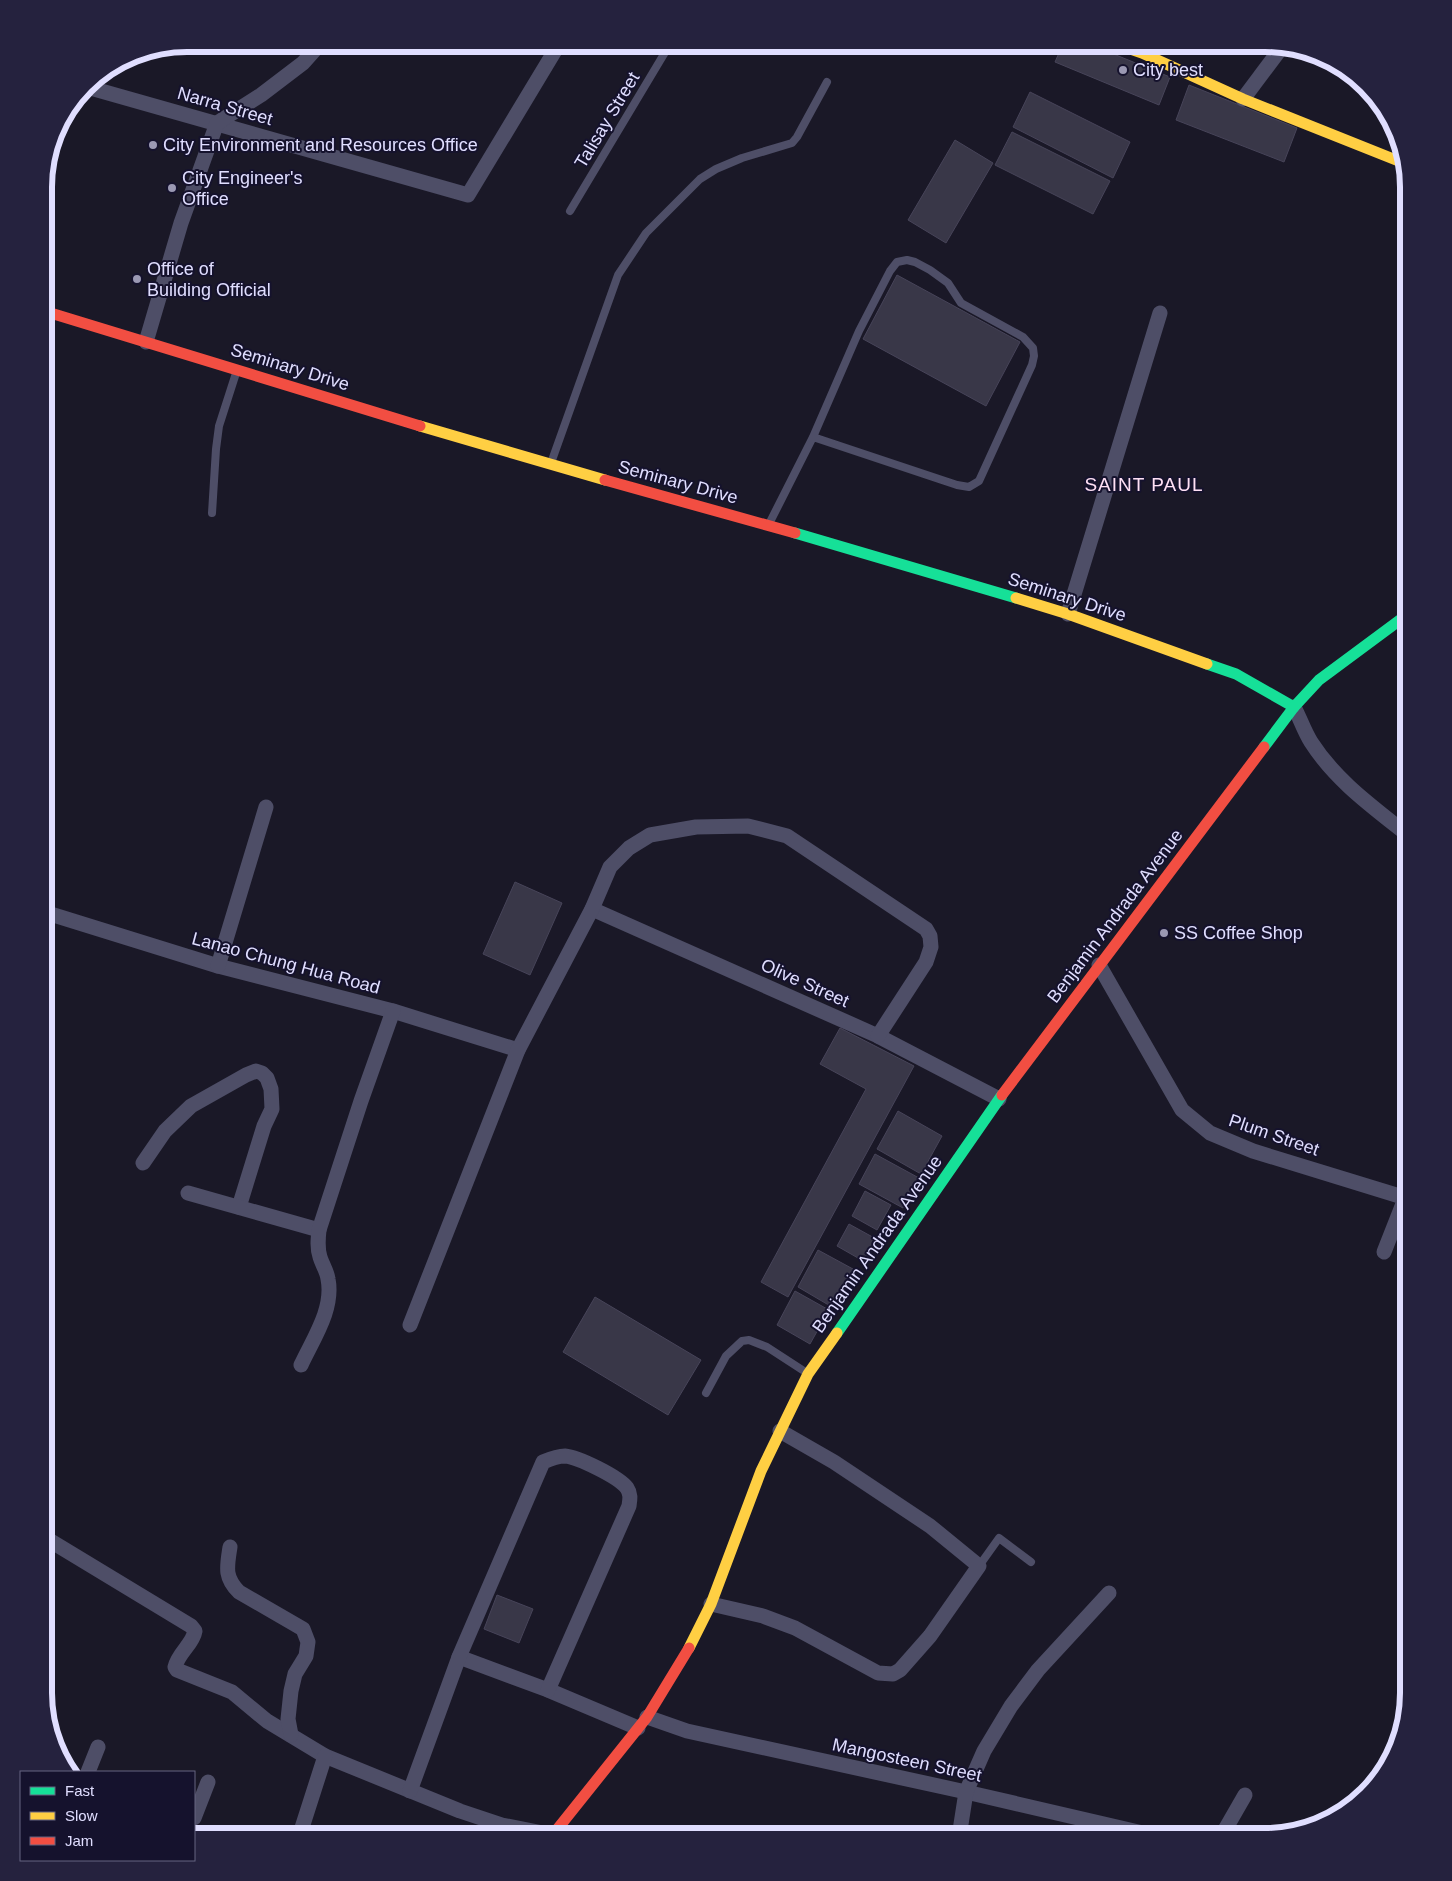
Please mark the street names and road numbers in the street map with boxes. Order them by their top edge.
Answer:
street label: Talisay Street [571,69,643,171]
street label: Narra Street [175,83,275,129]
street label: Seminary Drive [228,339,352,395]
street label: Seminary Drive [616,456,740,508]
street label: Seminary Drive [1005,568,1129,626]
street label: Benjamin Andrada Avenue [1043,825,1187,1007]
street label: Lanao Chung Hua Road [190,928,382,998]
street label: Olive Street [758,955,852,1011]
street label: Plum Street [1226,1110,1322,1160]
street label: Benjamin Andrada Avenue [808,1151,946,1337]
street label: Mangosteen Street [831,1734,983,1786]

